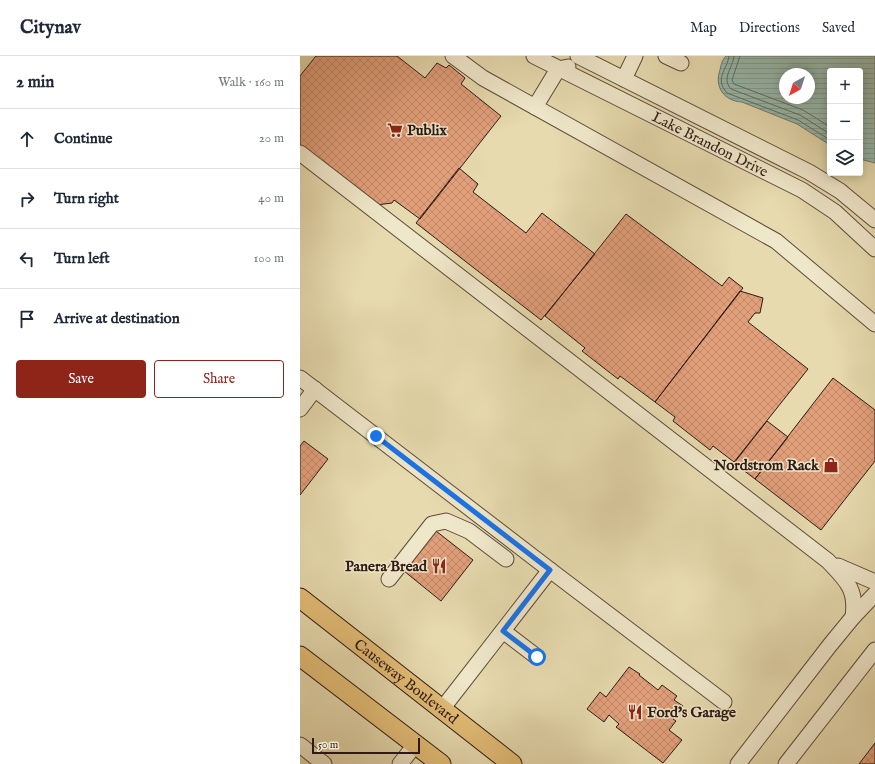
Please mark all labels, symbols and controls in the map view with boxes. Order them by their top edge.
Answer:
text: Citynav [20,16,81,40]
text: Map [690,19,717,37]
text: Directions [739,19,800,37]
text: Saved [822,19,855,37]
north arrow [779,68,815,104]
map controls [827,68,863,176]
button: + [827,68,863,104]
text: 2 min [16,72,54,93]
text: Walk · 160 m [218,74,284,91]
button: − [827,104,863,140]
street label: Lake Brandon Drive [649,108,771,182]
supermarket icon: Publix [386,121,404,139]
place label: Publix [407,121,448,140]
icon: ahead [16,128,38,150]
text: Continue [54,129,112,148]
text: 20 m [259,130,284,147]
button: layers [827,140,863,176]
icon: right [16,188,38,210]
text: Turn right [54,189,119,208]
text: 40 m [258,190,284,207]
icon: left [16,248,38,270]
text: Turn left [54,249,110,268]
text: 100 m [254,250,284,267]
icon: arrive [16,308,38,330]
text: Arrive at destination [54,309,180,328]
button: Save [16,360,146,398]
button: Share [154,360,284,398]
route end [367,427,385,445]
place label: Nordstrom Rack [713,456,820,475]
shop icon: Nordstrom Rack [822,456,840,474]
place label: Panera Bread [345,557,428,576]
restaurant icon: Panera Bread [430,557,448,575]
street label: Causeway Boulevard [350,635,463,729]
route start [528,648,546,666]
restaurant icon: Ford's Garage [626,703,644,721]
place label: Ford's Garage [647,703,736,722]
scale bar [312,736,420,755]
text: 50 m [318,738,338,752]

